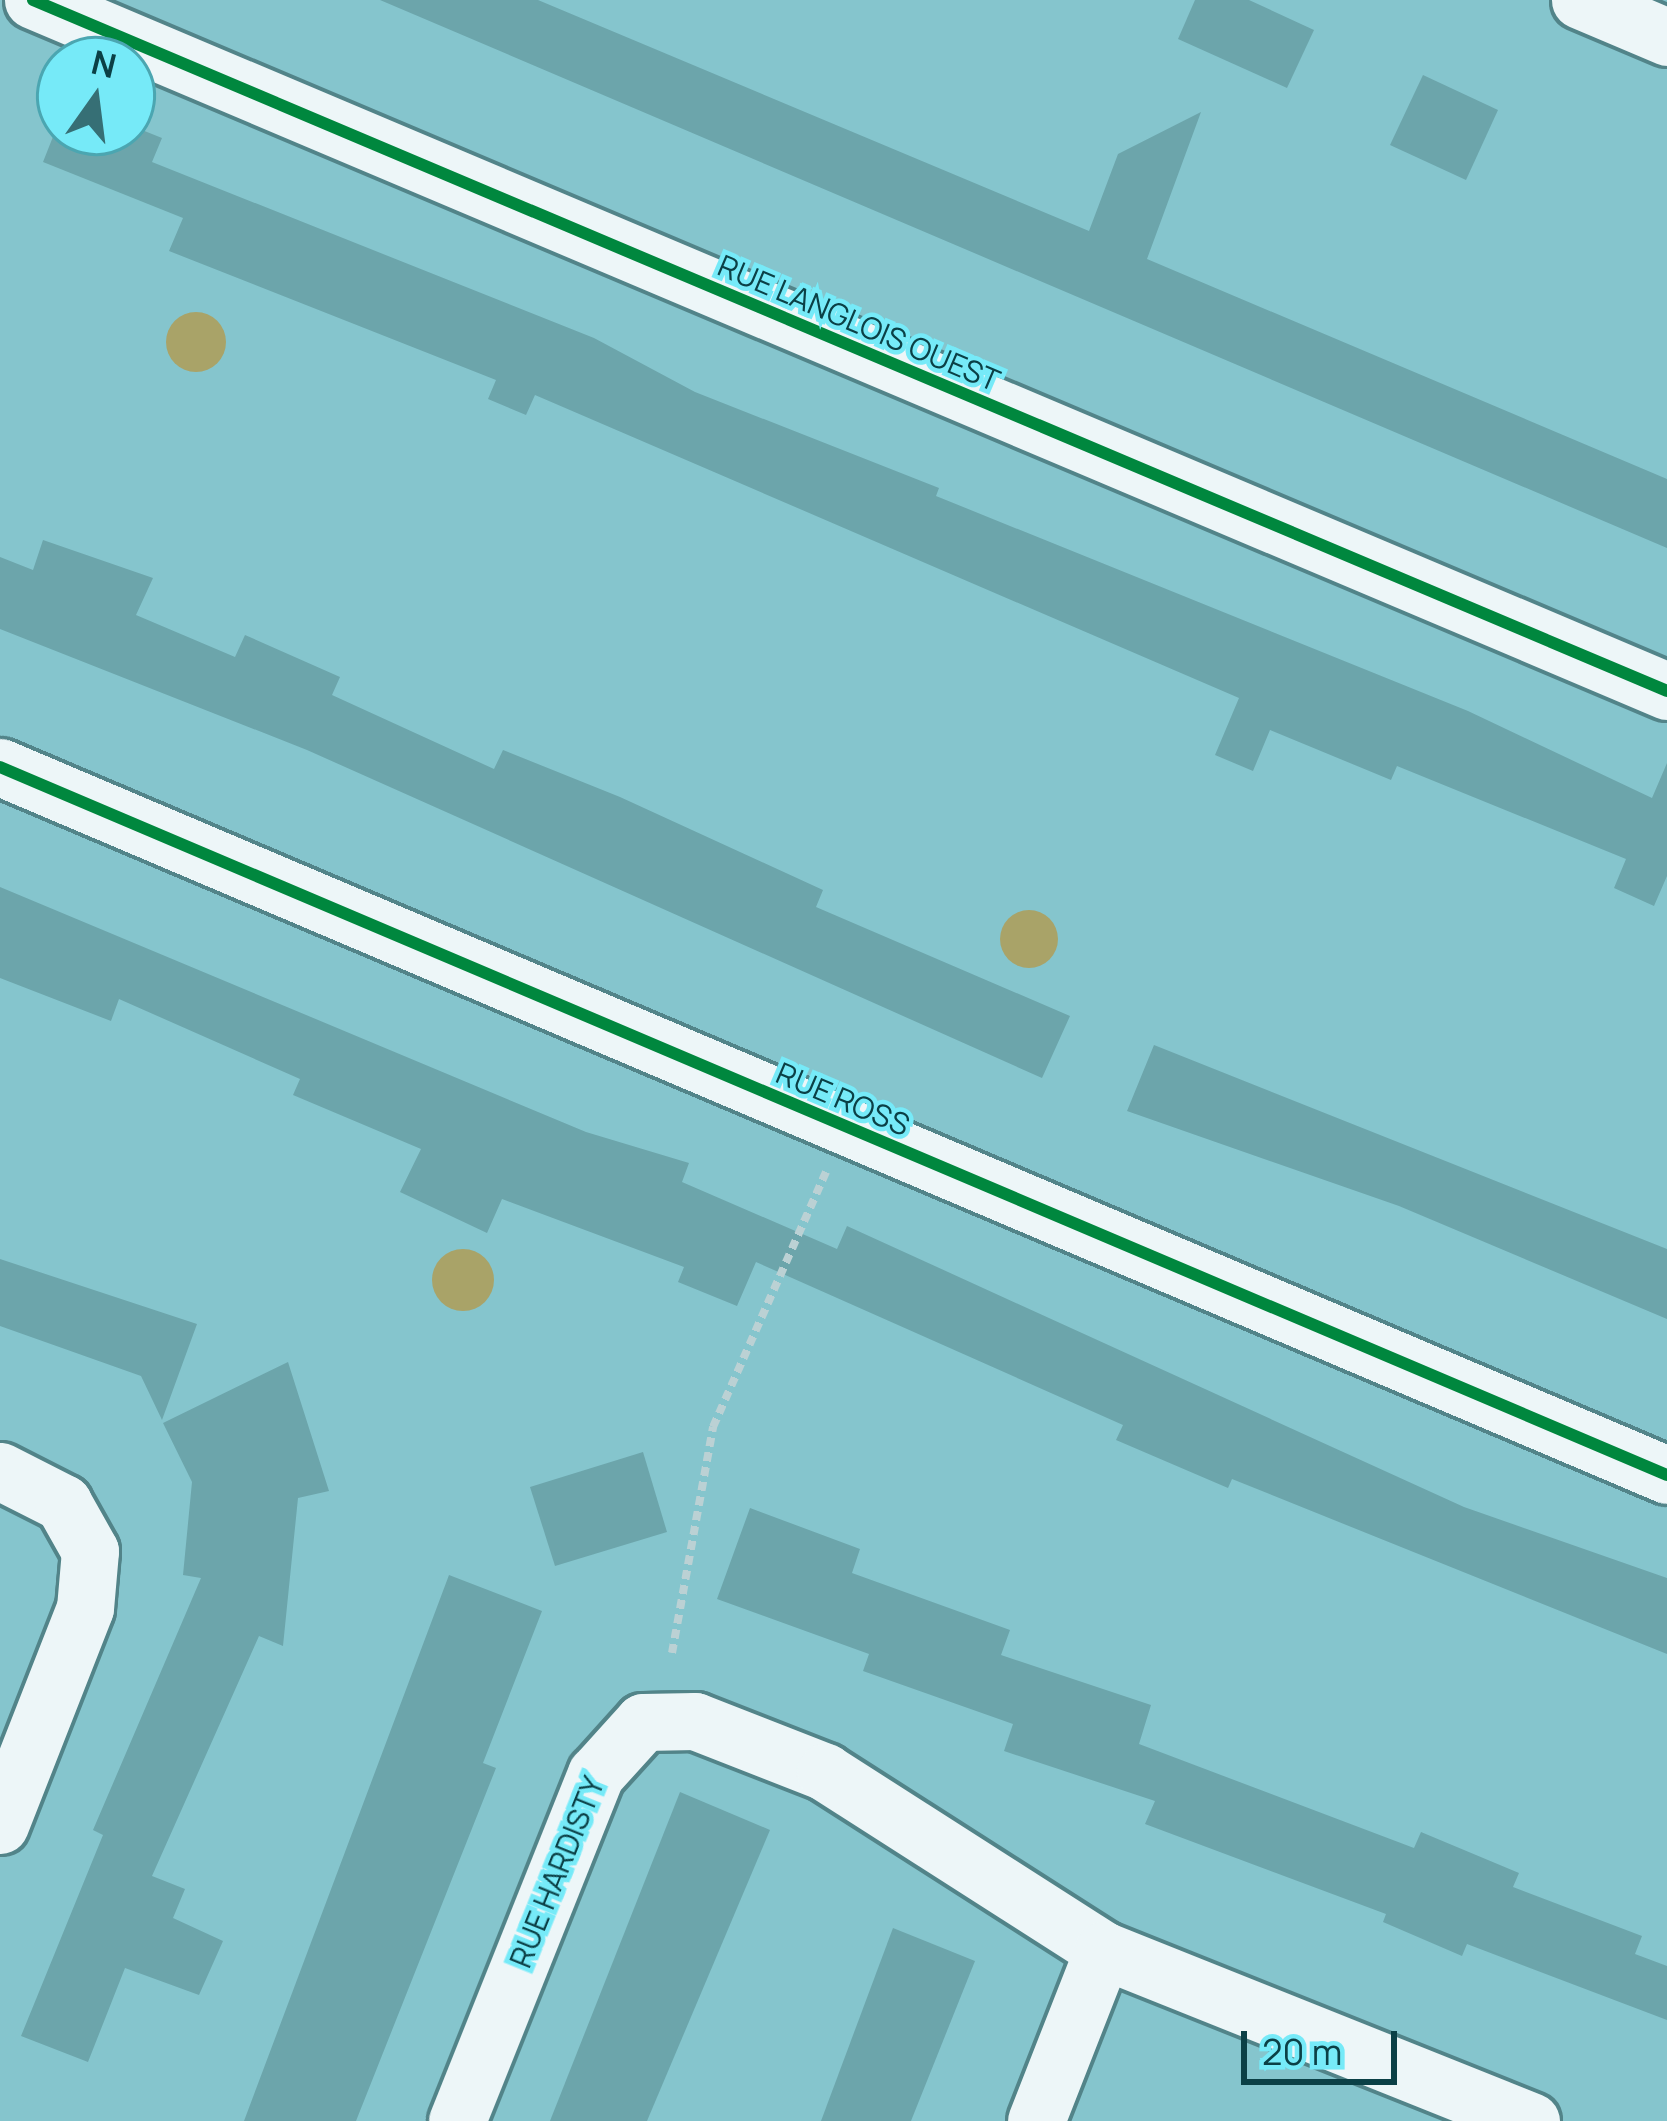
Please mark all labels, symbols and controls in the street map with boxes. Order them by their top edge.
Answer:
north arrow [36,36,156,156]
text: N [87,39,121,88]
street label: RUE LANGLOIS OUEST [713,247,1005,399]
street label: RUE ROSS [771,1055,915,1143]
street label: RUE HARDISTY [502,1771,612,1973]
scale bar [1247,2007,1403,2081]
text: 20 m [1262,2027,1342,2076]

